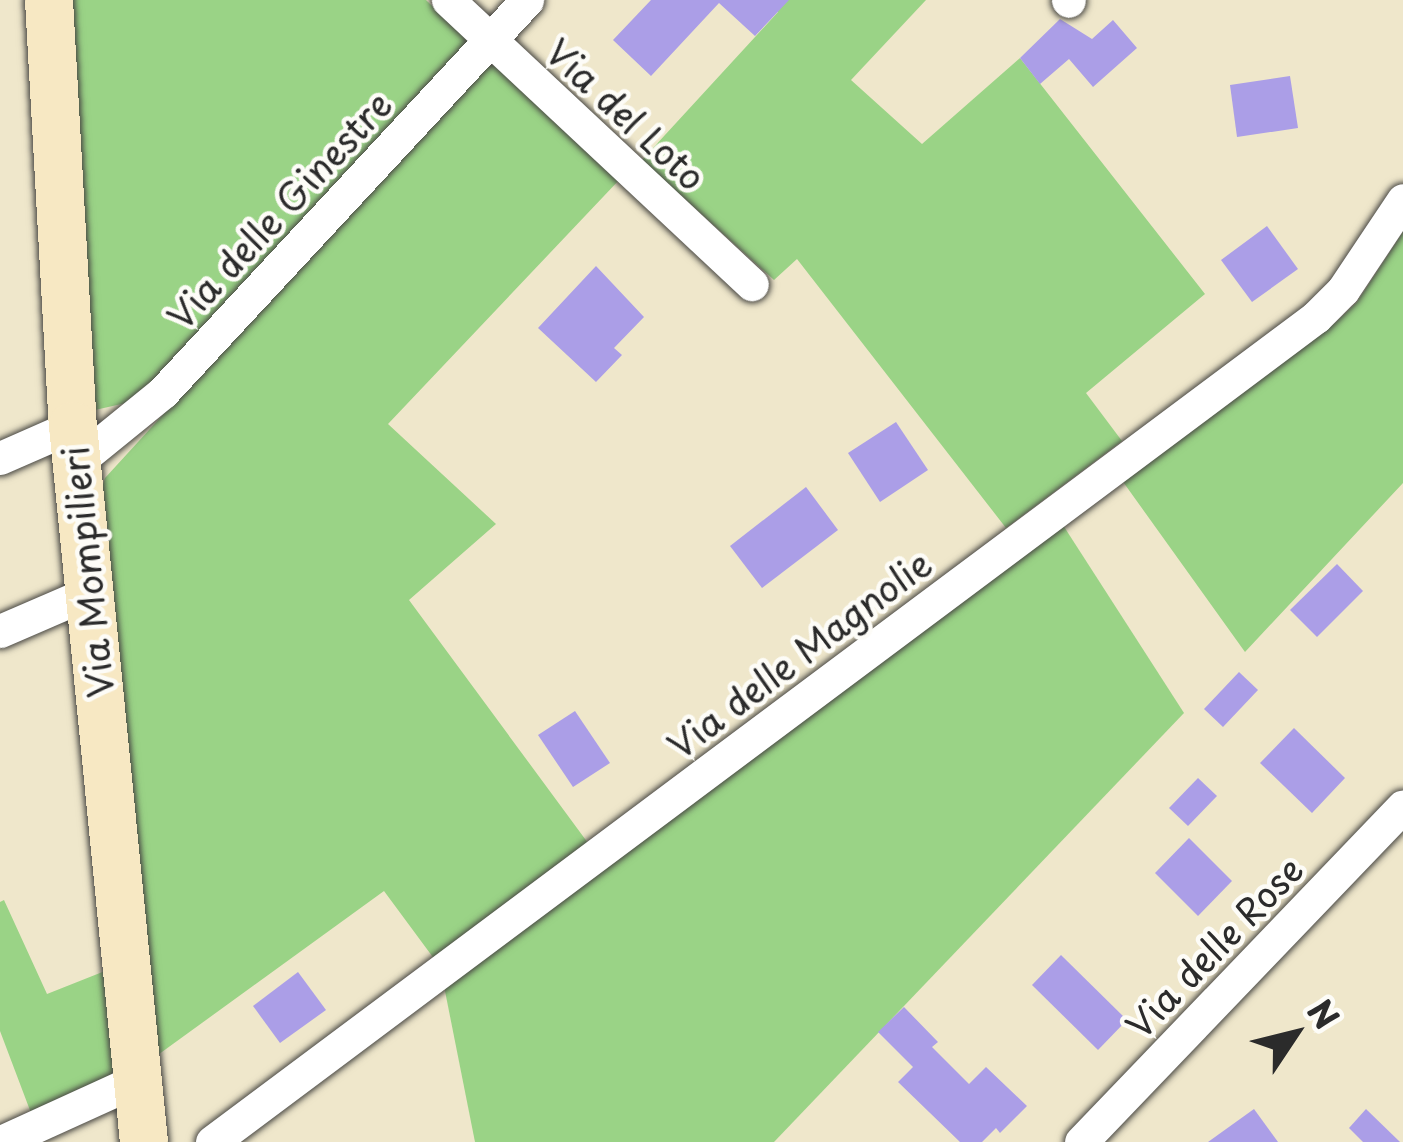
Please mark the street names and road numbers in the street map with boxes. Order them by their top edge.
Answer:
street label: Via del Loto [537,29,715,199]
street label: Via delle Ginestre [158,83,400,337]
street label: Via Mompilieri [52,445,122,699]
street label: Via delle Magnolie [659,541,939,767]
street label: Via delle Rose [1116,847,1312,1047]

